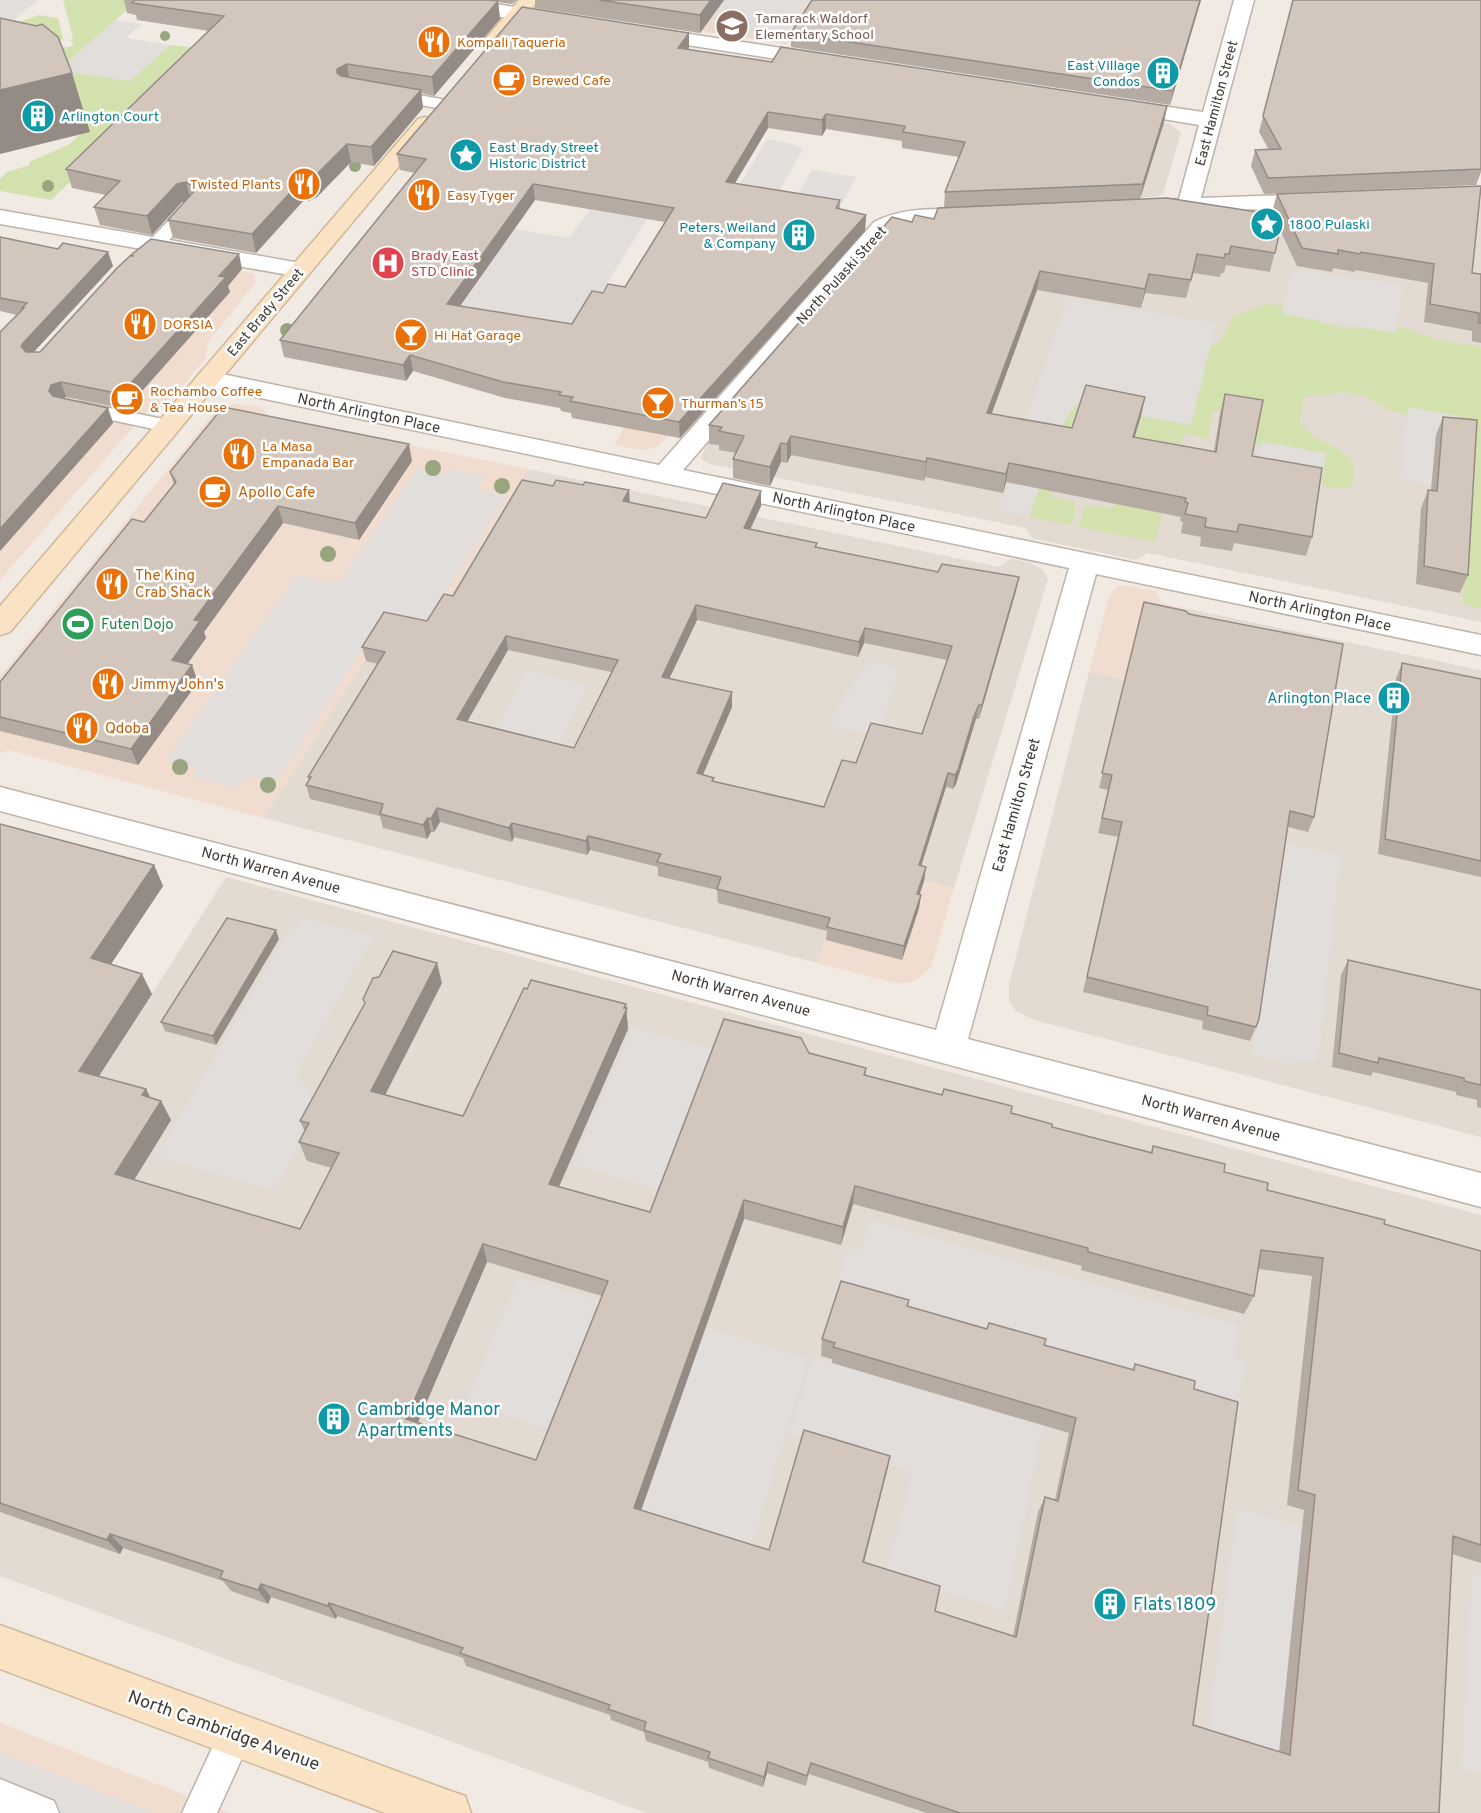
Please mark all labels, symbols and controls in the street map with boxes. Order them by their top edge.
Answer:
school or university icon: Tamarack Waldorf Elementary School [714,8,750,44]
place label: Tamarack Waldorf Elementary School [755,11,874,44]
restaurant icon: Kompali Taqueria [416,24,452,60]
place label: Kompali Taqueria [457,35,566,52]
street label: East Hamilton Street [1193,39,1242,168]
building icon: East Village Condos [1145,55,1181,91]
place label: East Village Condos [1067,58,1140,91]
cafe icon: Brewed Cafe [491,62,527,98]
place label: Brewed Cafe [532,73,611,90]
building icon: Arlington Court [20,98,56,134]
place label: Arlington Court [61,109,159,126]
place icon: East Brady Street Historic District [448,137,484,173]
place label: East Brady Street Historic District [489,140,599,173]
restaurant icon: Twisted Plants [286,166,322,202]
place label: Twisted Plants [190,177,281,194]
restaurant icon: Easy Tyger [406,177,442,213]
place label: Easy Tyger [447,188,516,205]
place icon: 1800 Pulaski [1249,206,1285,242]
building icon: Peters, Weiland & Company [781,217,817,253]
place label: 1800 Pulaski [1290,217,1370,234]
place label: Peters, Weiland & Company [679,220,776,253]
street label: North Pulaski Street [793,223,891,329]
hospital icon: Brady East STD Clinic [370,245,406,281]
place label: Brady East STD Clinic [411,248,479,281]
street label: East Brady Street [224,265,308,360]
restaurant icon: DORSIA [122,306,158,342]
place label: DORSIA [163,317,213,334]
bar icon: Hi Hat Garage [393,317,429,353]
place label: Hi Hat Garage [434,328,521,345]
cafe icon: Rochambo Coffee & Tea House [109,381,145,417]
place label: Rochambo Coffee & Tea House [150,384,262,417]
bar icon: Thurman’s 15 [640,385,676,421]
street label: North Arlington Place [296,390,442,439]
place label: Thurman’s 15 [681,396,764,413]
restaurant icon: La Masa Empanada Bar [221,436,257,472]
place label: La Masa Empanada Bar [262,439,355,472]
cafe icon: Apollo Cafe [197,474,233,510]
place label: Apollo Cafe [238,484,315,503]
street label: North Arlington Place [771,489,917,538]
restaurant icon: The King Crab Shack [94,566,130,602]
place label: The King Crab Shack [135,567,211,603]
street label: North Arlington Place [1247,588,1393,637]
sports icon: Futen Dojo [60,606,96,642]
place label: Futen Dojo [101,616,174,635]
restaurant icon: Jimmy John's [90,666,126,702]
place label: Jimmy John's [131,676,224,695]
building icon: Arlington Place [1376,680,1412,716]
place label: Arlington Place [1267,690,1371,709]
restaurant icon: Qdoba [64,710,100,746]
place label: Qdoba [105,720,149,739]
street label: East Hamilton Street [989,736,1046,875]
street label: North Warren Avenue [199,844,342,899]
street label: North Warren Avenue [669,967,812,1022]
street label: North Warren Avenue [1139,1092,1282,1147]
place label: Cambridge Manor Apartments [357,1399,500,1443]
building icon: Cambridge Manor Apartments [316,1401,352,1437]
building icon: Flats 1809 [1092,1586,1128,1622]
place label: Flats 1809 [1133,1594,1216,1617]
street label: North Cambridge Avenue [124,1686,323,1777]

